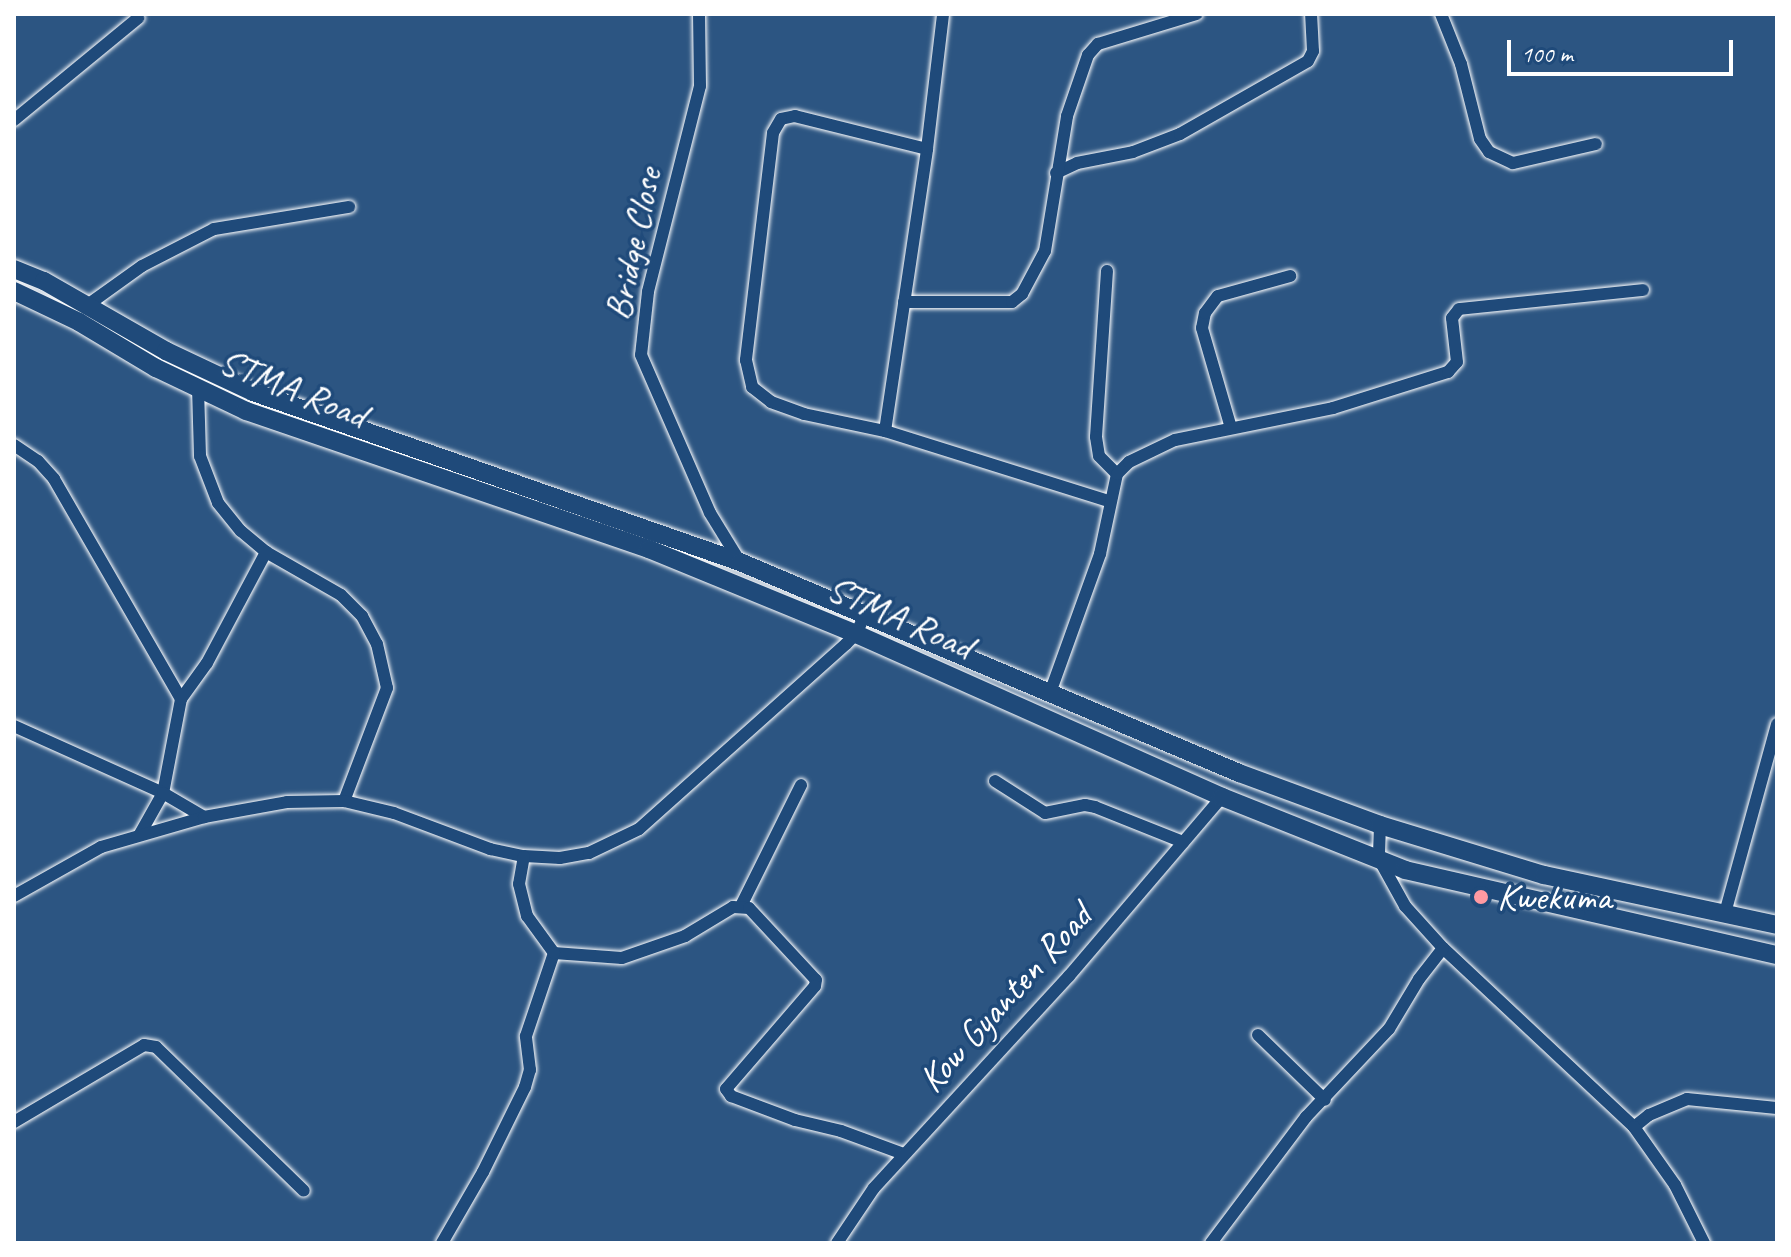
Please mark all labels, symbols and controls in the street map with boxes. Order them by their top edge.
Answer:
scale bar [1511,24,1737,74]
text: 100 m [1521,39,1573,69]
street label: Bridge Close [595,164,671,324]
street label: STMA Road [213,338,373,438]
street label: STMA Road [820,565,980,669]
place label: Kwekuma [1497,874,1611,920]
marker: Kwekuma [1472,888,1490,906]
street label: Kow Gyanten Road [908,894,1102,1102]

